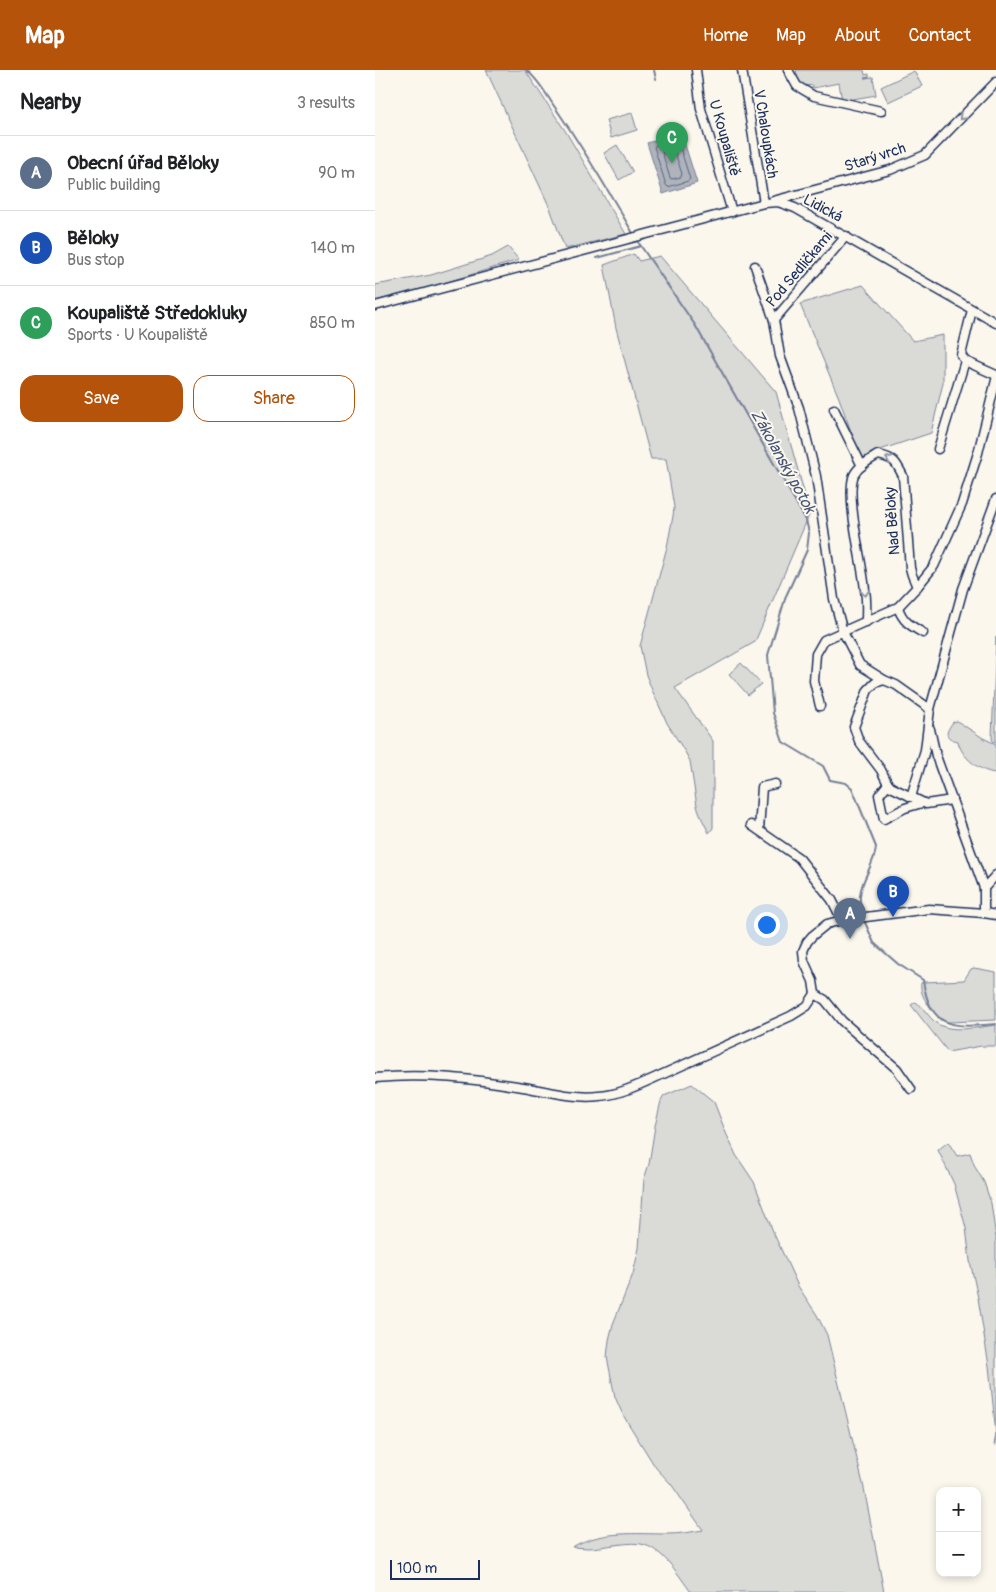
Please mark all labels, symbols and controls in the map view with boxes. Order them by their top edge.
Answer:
text: Map [25,21,65,50]
text: Home [703,24,748,47]
text: Map [776,24,806,47]
text: About [834,24,880,47]
text: Contact [908,24,971,47]
street label: V Chaloupkách [749,88,782,180]
text: Nearby [20,89,81,116]
text: 3 results [297,93,355,113]
street label: U Koupaliště [705,98,745,179]
one-way arrow [959,111,968,120]
pin: C [656,122,688,163]
street label: Starý vrch [842,139,908,176]
text: Obecní úřad Běloky [67,151,219,175]
text: A [31,163,41,183]
text: 90 m [318,163,355,183]
text: Public building [67,175,160,195]
street label: Lidická [800,190,846,227]
text: Běloky [67,226,119,250]
street label: Pod Sedličkami [762,227,837,311]
text: B [31,238,41,258]
text: 140 m [311,238,355,258]
text: Bus stop [67,250,125,270]
text: Koupaliště Středokluky [67,301,247,325]
text: C [31,313,41,333]
text: 850 m [310,313,355,333]
text: Sports · U Koupaliště [67,325,208,345]
button: Save [20,375,183,422]
button: Share [193,375,355,422]
water label: Zákolanský potok [746,406,820,518]
one-way arrow [885,456,894,466]
street label: Nad Běloky [881,486,904,556]
one-way arrow [860,590,871,598]
pin: B [877,876,909,917]
pin: A [834,898,866,939]
your location [754,912,780,938]
map controls [936,1487,981,1577]
button: + [936,1487,981,1532]
button: − [936,1532,981,1577]
scale bar [390,1557,480,1580]
text: 100 m [397,1560,437,1577]

